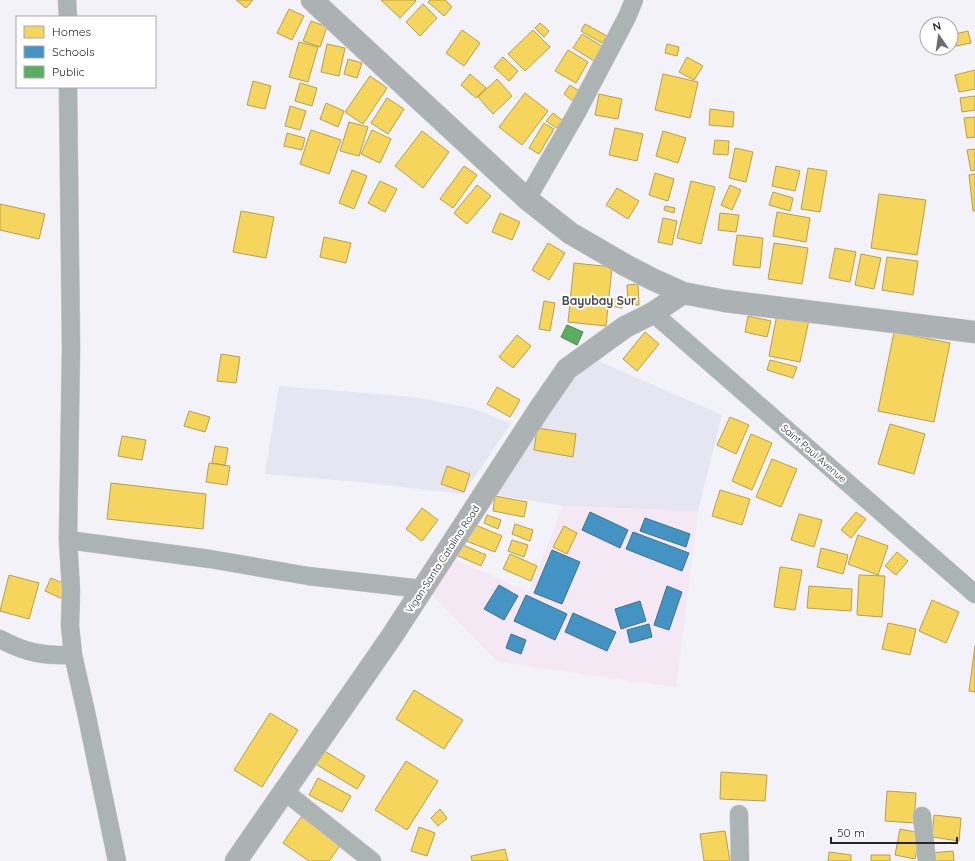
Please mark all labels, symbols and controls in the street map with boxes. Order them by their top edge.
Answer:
legend [16,16,156,88]
north arrow [919,16,959,56]
text: N [931,19,942,34]
text: Homes [52,24,92,39]
text: Schools [52,44,95,59]
text: Public [52,64,85,79]
district label: Bayubay Sur [562,293,636,308]
street label: Saint Paul Avenue [778,421,849,486]
street label: Vigan-Santa Catalina Road [403,503,482,616]
scale bar [831,819,957,845]
text: 50 m [837,825,865,840]

